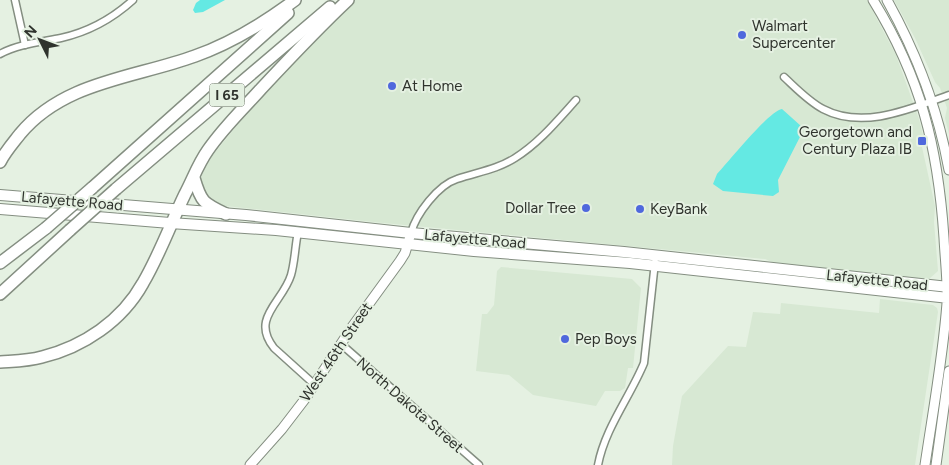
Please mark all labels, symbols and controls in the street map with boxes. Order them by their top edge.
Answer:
north arrow [15,15,65,65]
place label: Walmart Supercenter [752,17,835,52]
text: N [21,22,41,41]
marker: Walmart Supercenter [736,29,748,41]
place label: At Home [402,77,462,95]
marker: At Home [386,80,398,92]
road number: I 65 [210,84,244,106]
place label: Georgetown and Century Plaza IB [799,123,912,158]
marker: Georgetown and Century Plaza IB [916,135,928,147]
street label: Lafayette Road [20,188,124,214]
place label: Dollar Tree [505,199,576,217]
place label: KeyBank [650,200,708,218]
marker: Dollar Tree [580,202,592,214]
marker: KeyBank [634,203,646,215]
street label: Lafayette Road [423,226,527,252]
street label: Lafayette Road [825,266,929,294]
street label: West 46th Street [296,299,376,405]
place label: Pep Boys [575,330,637,348]
marker: Pep Boys [559,333,571,345]
street label: North Dakota Street [353,354,467,457]

